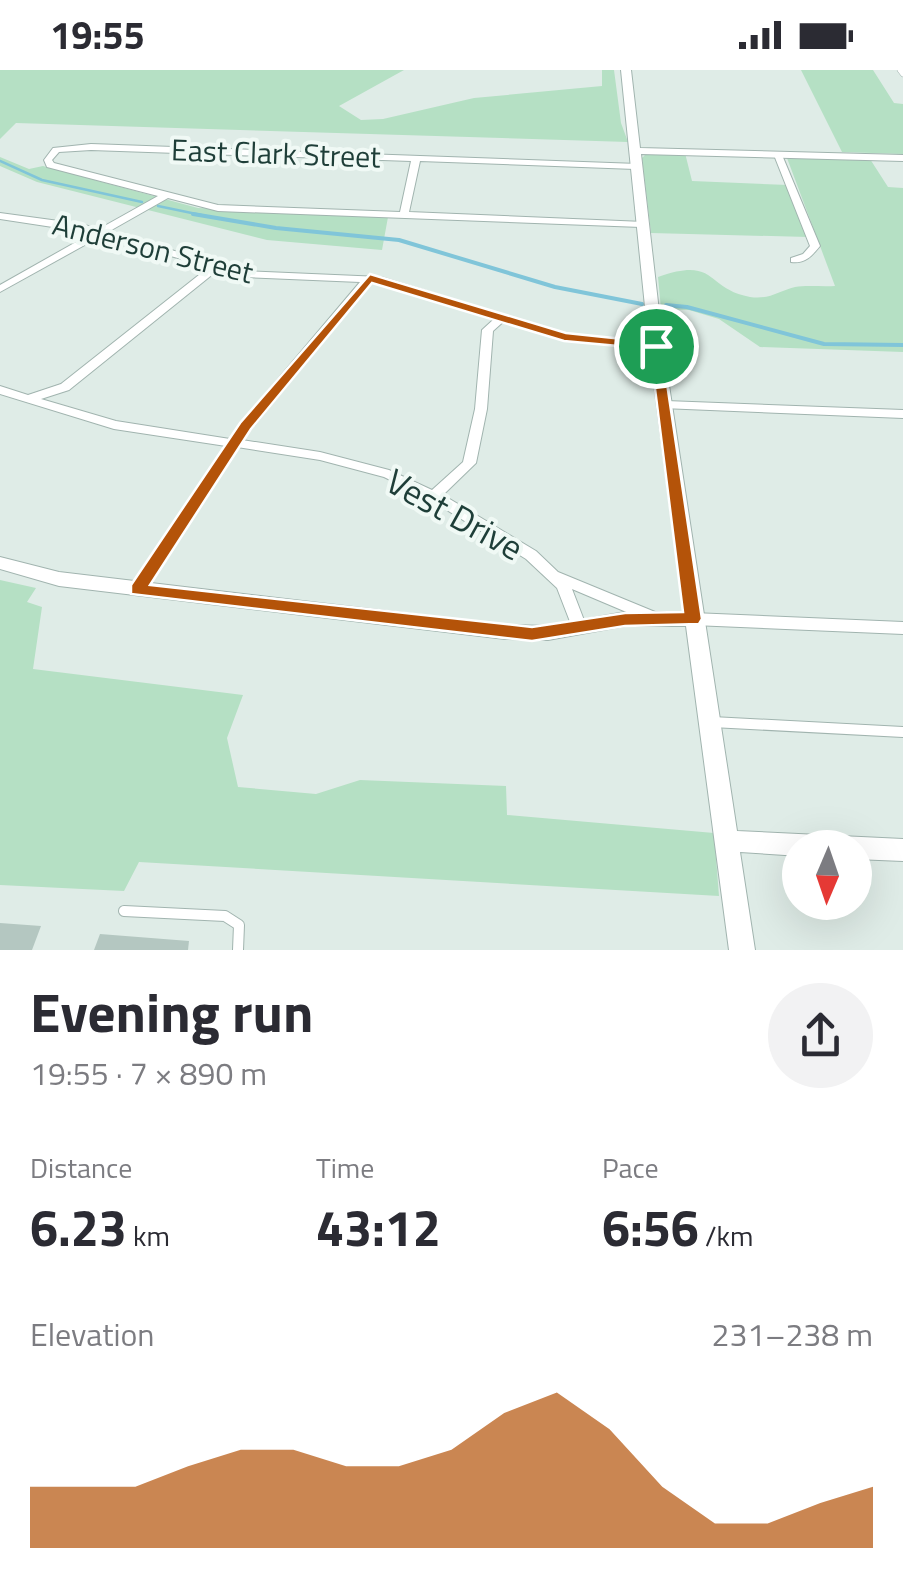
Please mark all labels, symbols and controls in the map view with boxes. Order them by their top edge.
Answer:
text: 19:55 [50,6,145,64]
street label: East Clark Street [170,126,382,180]
street label: Anderson Street [48,201,259,295]
pin [614,304,699,389]
icon: arrive [629,319,684,374]
street label: Vest Drive [376,454,534,574]
north arrow [782,830,872,920]
map controls [782,830,872,920]
text: Evening run [30,970,313,1053]
button: share [768,983,873,1088]
text: 19:55 · 7 × 890 m [30,1049,267,1097]
text: Distance [30,1146,132,1189]
text: Time [316,1146,374,1189]
text: Pace [602,1146,659,1189]
text: 6.23 [30,1189,127,1265]
text: 43:12 [316,1189,441,1265]
text: 6:56 [602,1189,699,1265]
text: km [127,1214,170,1257]
text: /km [699,1214,753,1257]
text: Elevation [30,1310,154,1358]
text: 231–238 m [711,1310,873,1358]

